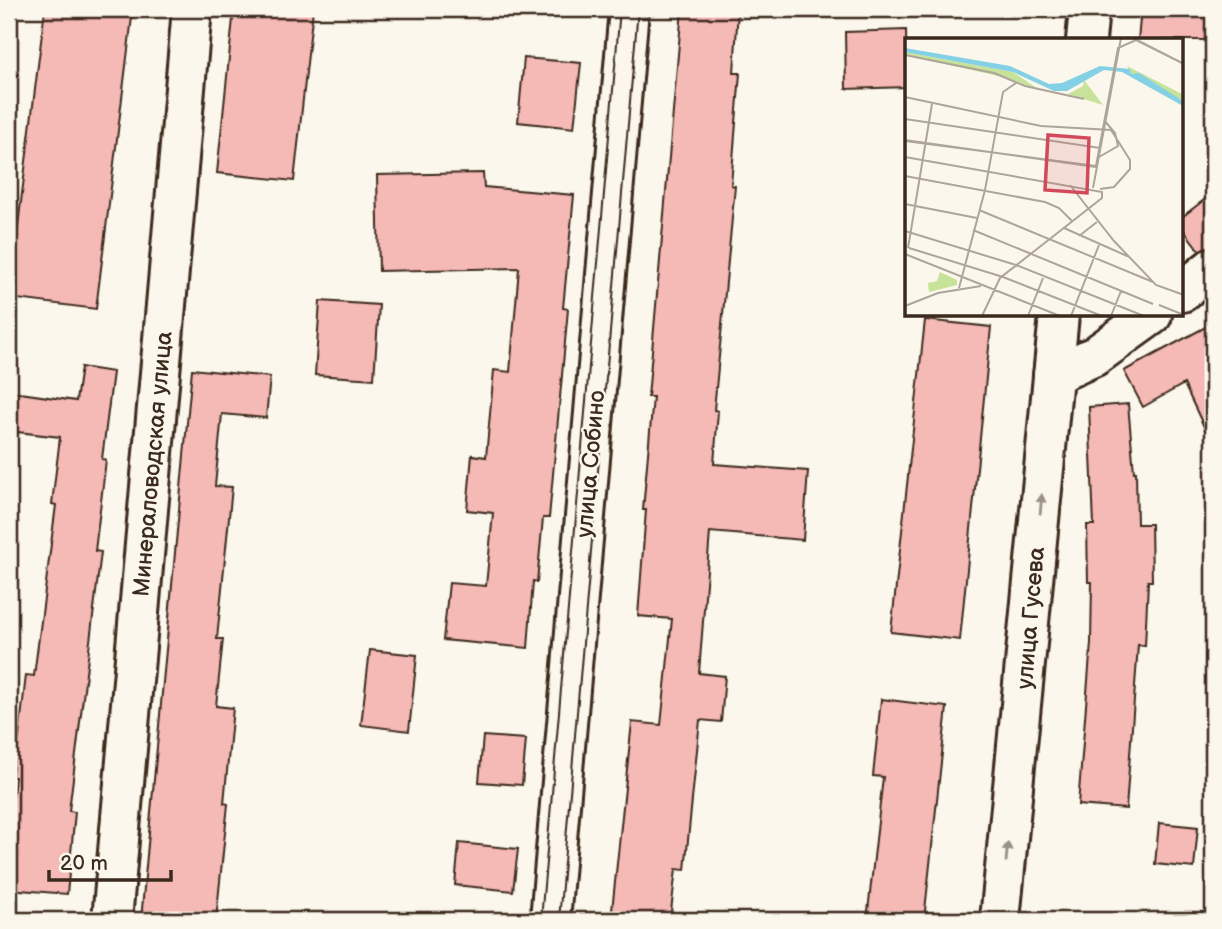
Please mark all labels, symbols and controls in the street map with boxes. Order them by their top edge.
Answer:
inset map [905,38,1184,317]
street label: Минераловодская улица [127,330,179,598]
street label: улица Собино [571,389,611,539]
one-way arrow [1035,493,1046,515]
street label: улица Гусева [1011,545,1051,690]
scale bar [49,838,172,882]
one-way arrow [1002,841,1013,863]
text: 20 m [60,851,108,876]

